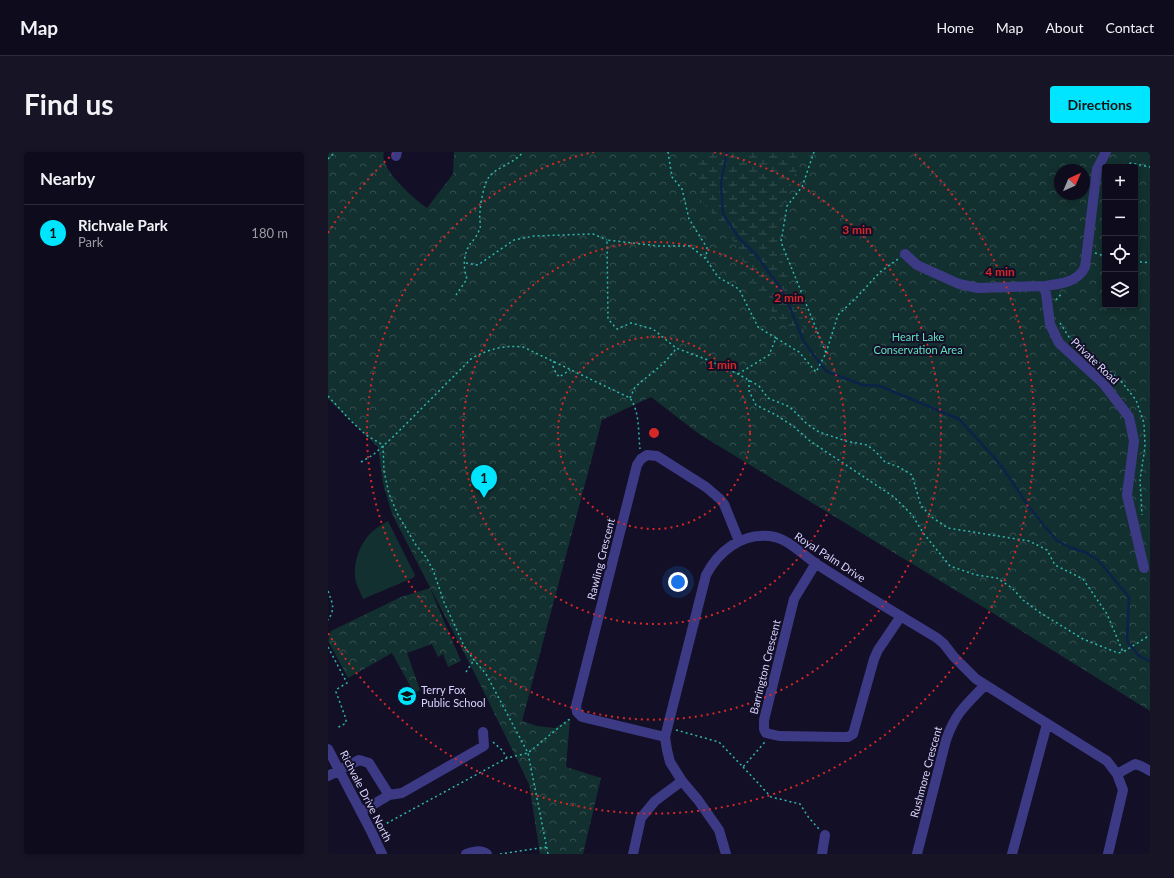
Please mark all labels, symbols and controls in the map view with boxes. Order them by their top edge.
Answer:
text: Map [20,16,58,39]
text: Home [936,19,974,36]
text: Map [996,19,1023,36]
text: About [1045,19,1083,36]
text: Contact [1105,19,1154,36]
button: Directions [1050,86,1150,123]
text: Find us [24,87,114,121]
north arrow [1054,164,1090,200]
map controls [1102,164,1138,308]
button: + [1102,164,1138,200]
text: Nearby [40,168,95,189]
button: − [1102,200,1138,236]
text: Richvale Park [78,216,168,234]
text: 3 min [842,222,872,237]
text: 1 [49,225,57,241]
text: 180 m [251,225,288,241]
text: Park [78,234,103,250]
button: locate [1102,236,1138,272]
text: 4 min [985,264,1015,279]
button: layers [1102,272,1138,308]
text: 2 min [774,290,804,305]
park label: Heart Lake Conservation Area [873,330,963,356]
street label: Private Road [1069,335,1122,387]
text: 1 min [707,357,737,372]
centre of rings [647,426,661,440]
pin: 1 [471,465,497,498]
street label: Rawling Crescent [584,517,617,601]
street label: Royal Palm Drive [793,529,868,584]
your location [668,572,688,592]
street label: Barrington Crescent [747,618,783,715]
place label: Terry Fox Public School [421,683,486,709]
school or university icon: Terry Fox Public School [396,685,418,707]
street label: Rushmore Crescent [907,725,944,819]
street label: Richvale Drive North [338,748,395,844]

